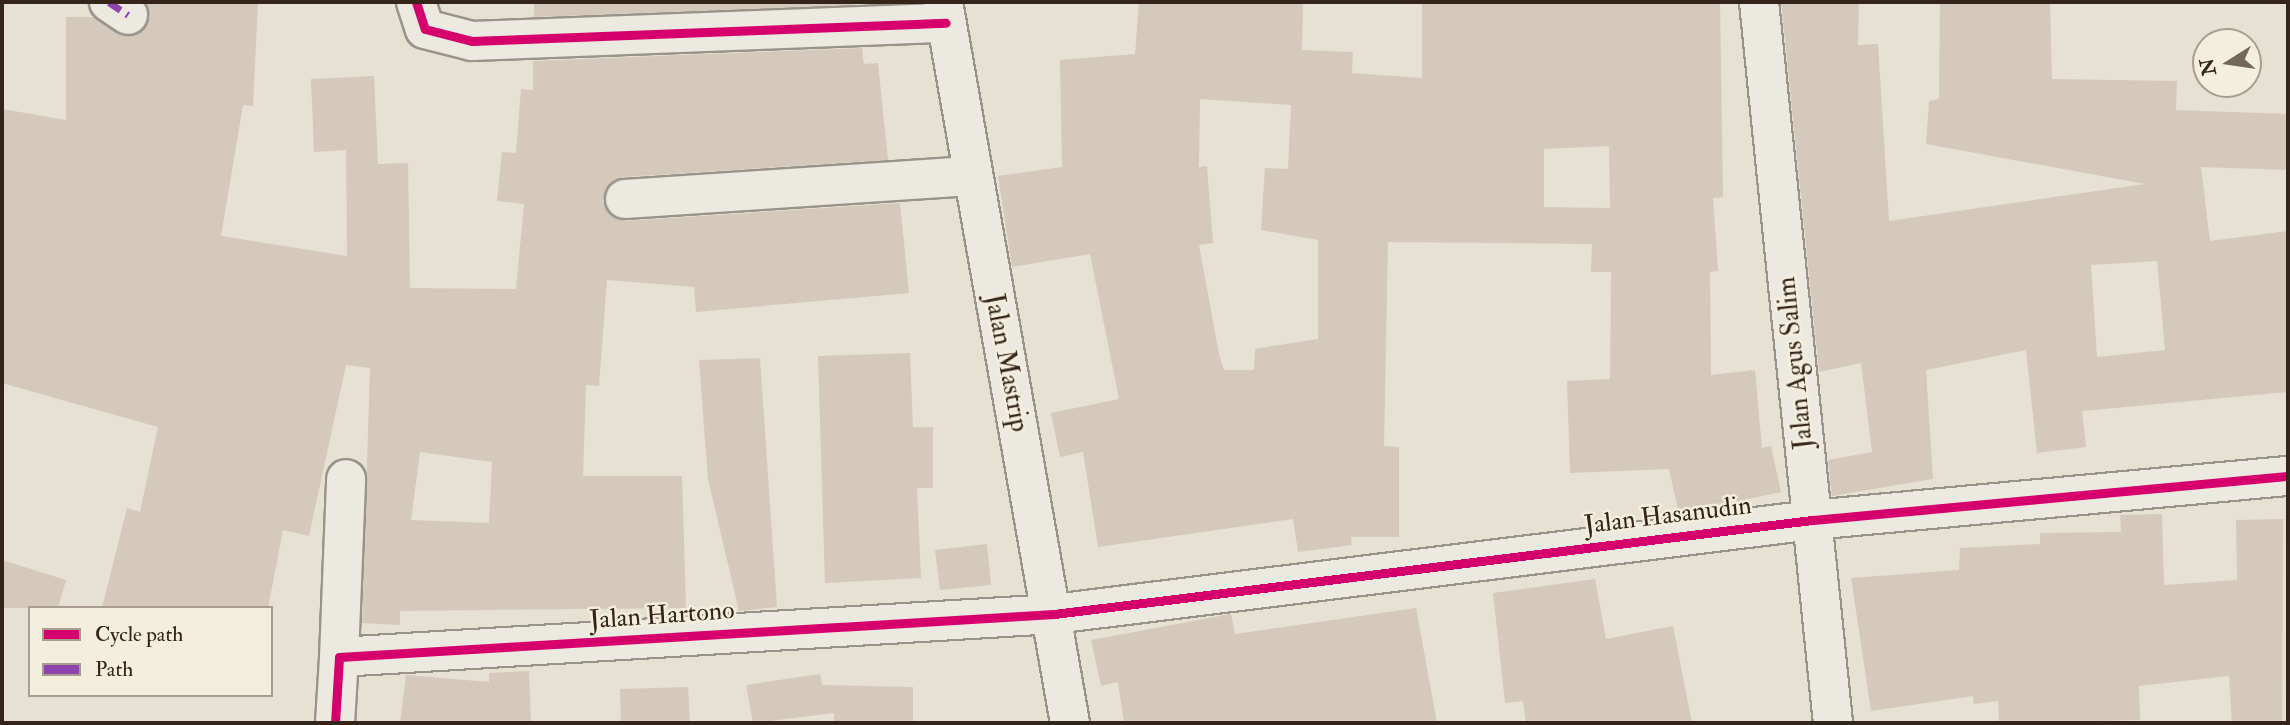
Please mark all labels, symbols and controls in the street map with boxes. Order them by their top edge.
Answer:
north arrow [2192,28,2262,98]
text: N [2195,56,2222,78]
street label: Jalan Agus Salim [1771,275,1821,451]
street label: Jalan Mastrip [977,292,1035,434]
street label: Jalan Hasanudin [1583,490,1753,542]
street label: Jalan Hartono [588,595,736,637]
legend [28,606,273,697]
text: Cycle path [95,621,183,648]
text: Path [95,656,133,683]

